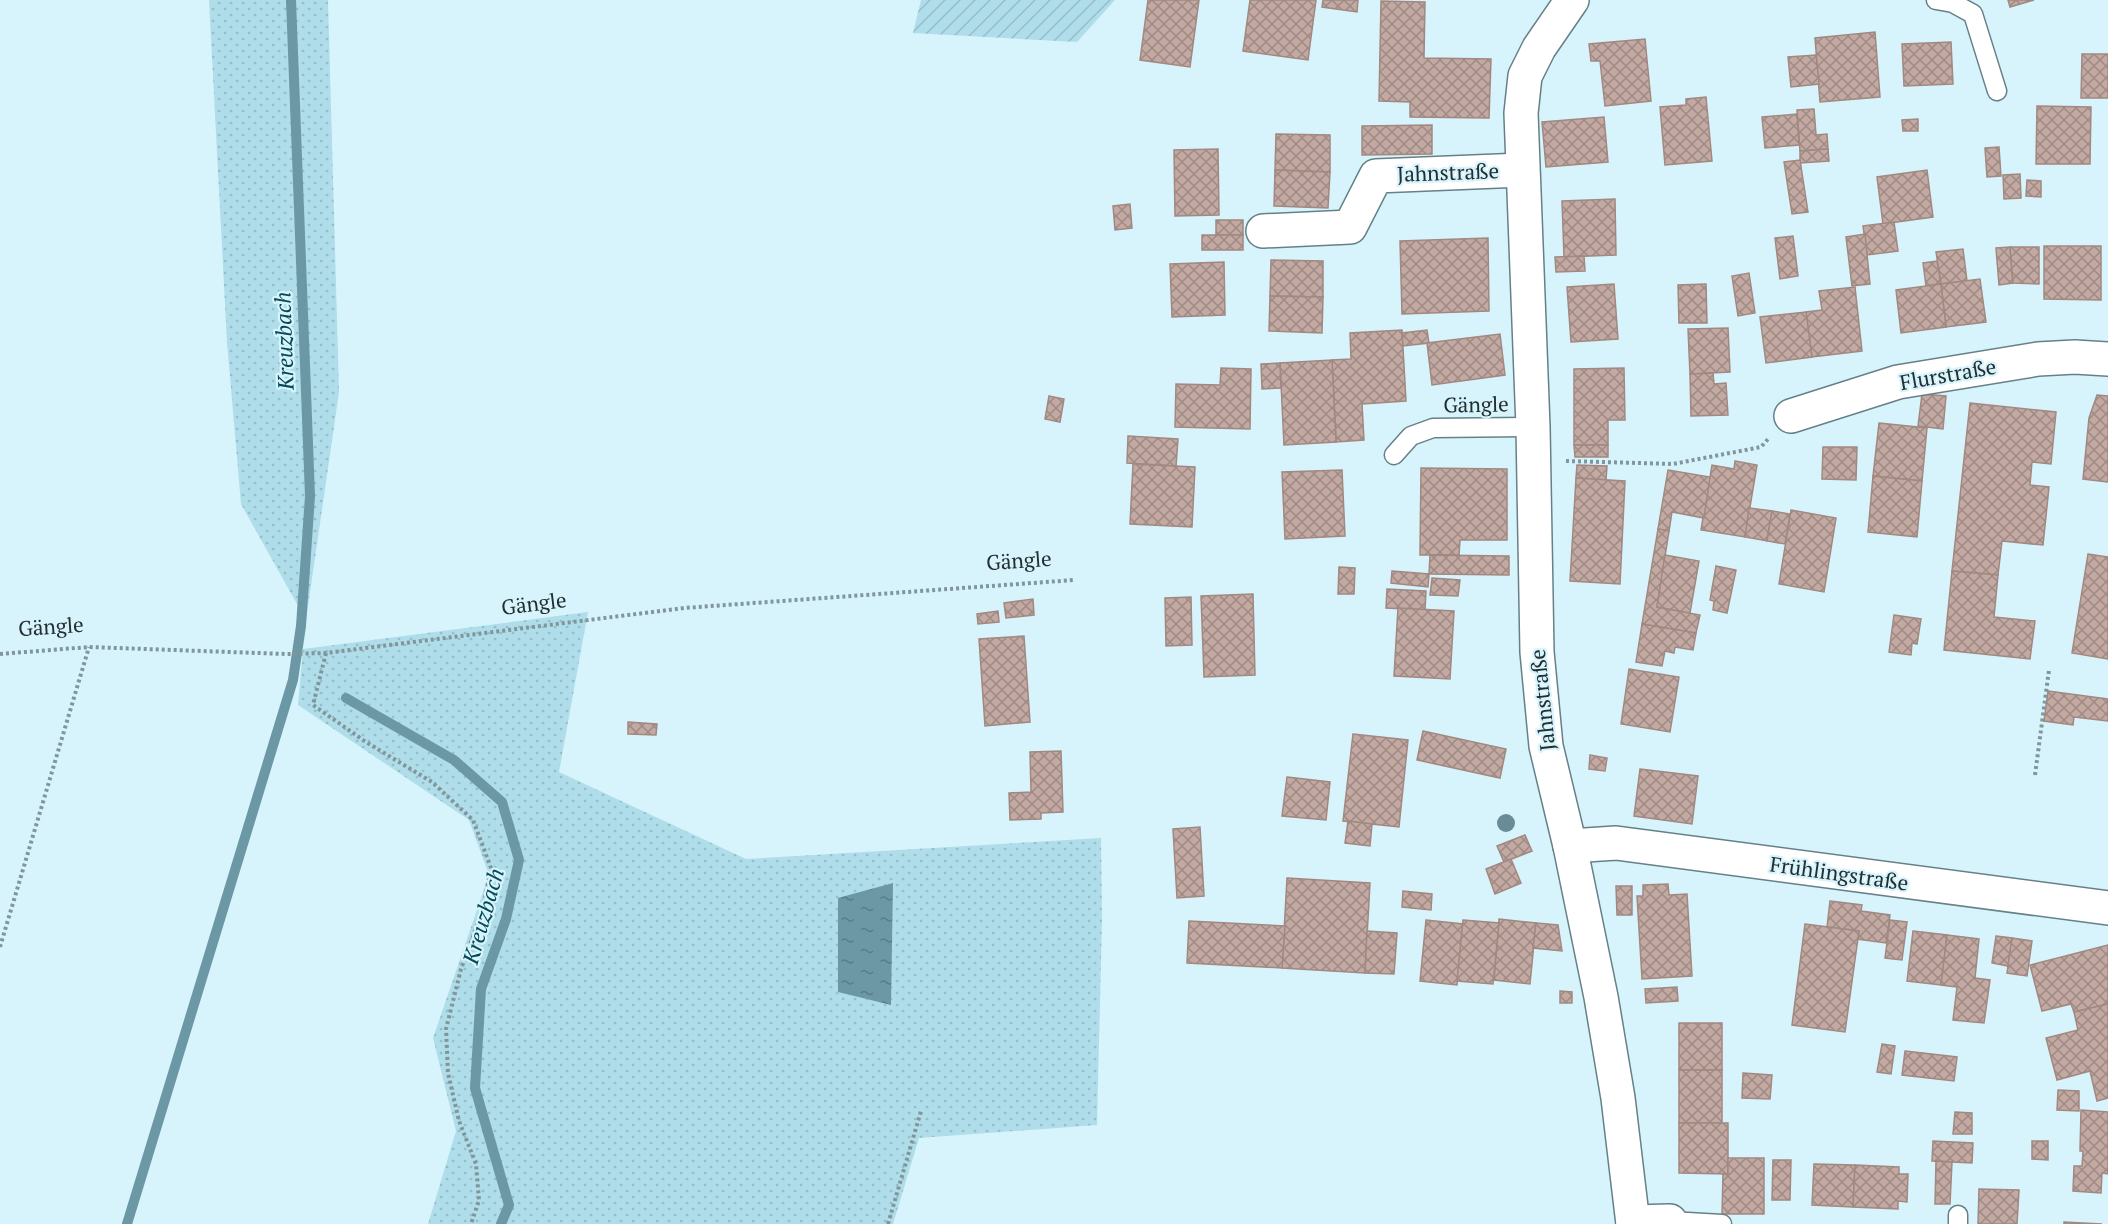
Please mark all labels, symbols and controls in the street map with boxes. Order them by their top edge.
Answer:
street label: Jahnstraße [1396,156,1499,188]
water label: Kreuzbach [267,291,300,392]
street label: Flurstraße [1897,352,1998,396]
street label: Gängle [1443,389,1509,419]
street label: Gängle [985,544,1053,576]
street label: Gängle [500,585,568,621]
street label: Gängle [17,610,85,642]
street label: Jahnstraße [1523,648,1561,752]
street label: Frühlingstraße [1768,849,1910,897]
water label: Kreuzbach [455,865,510,968]

